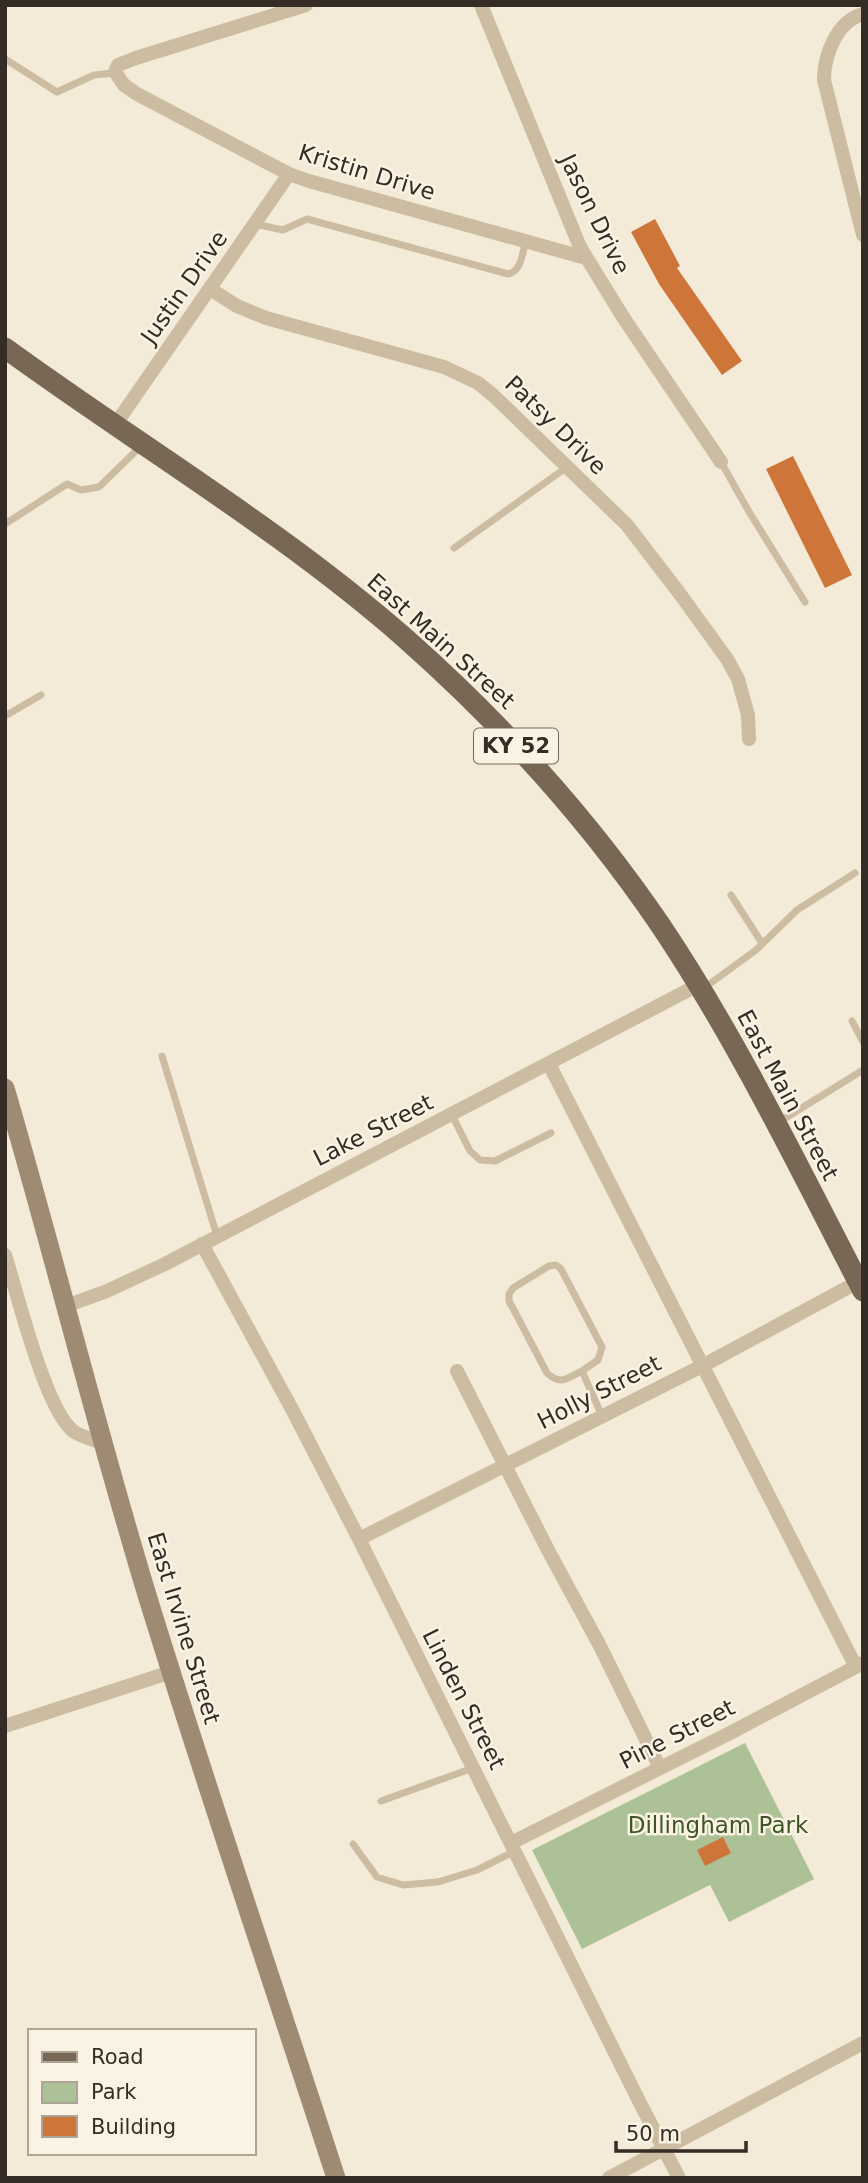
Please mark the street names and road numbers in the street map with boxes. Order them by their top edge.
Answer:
street label: Kristin Drive [296,139,438,205]
street label: Jason Drive [554,148,635,278]
street label: Justin Drive [134,225,232,350]
street label: Patsy Drive [500,370,612,480]
street label: East Main Street [362,568,520,714]
road number: KY 52 [474,728,558,764]
street label: East Main Street [732,1005,844,1185]
street label: Lake Street [309,1089,437,1171]
street label: Holly Street [533,1350,665,1434]
street label: East Irvine Street [142,1529,226,1727]
street label: Linden Street [417,1624,511,1774]
street label: Pine Street [615,1694,739,1774]

